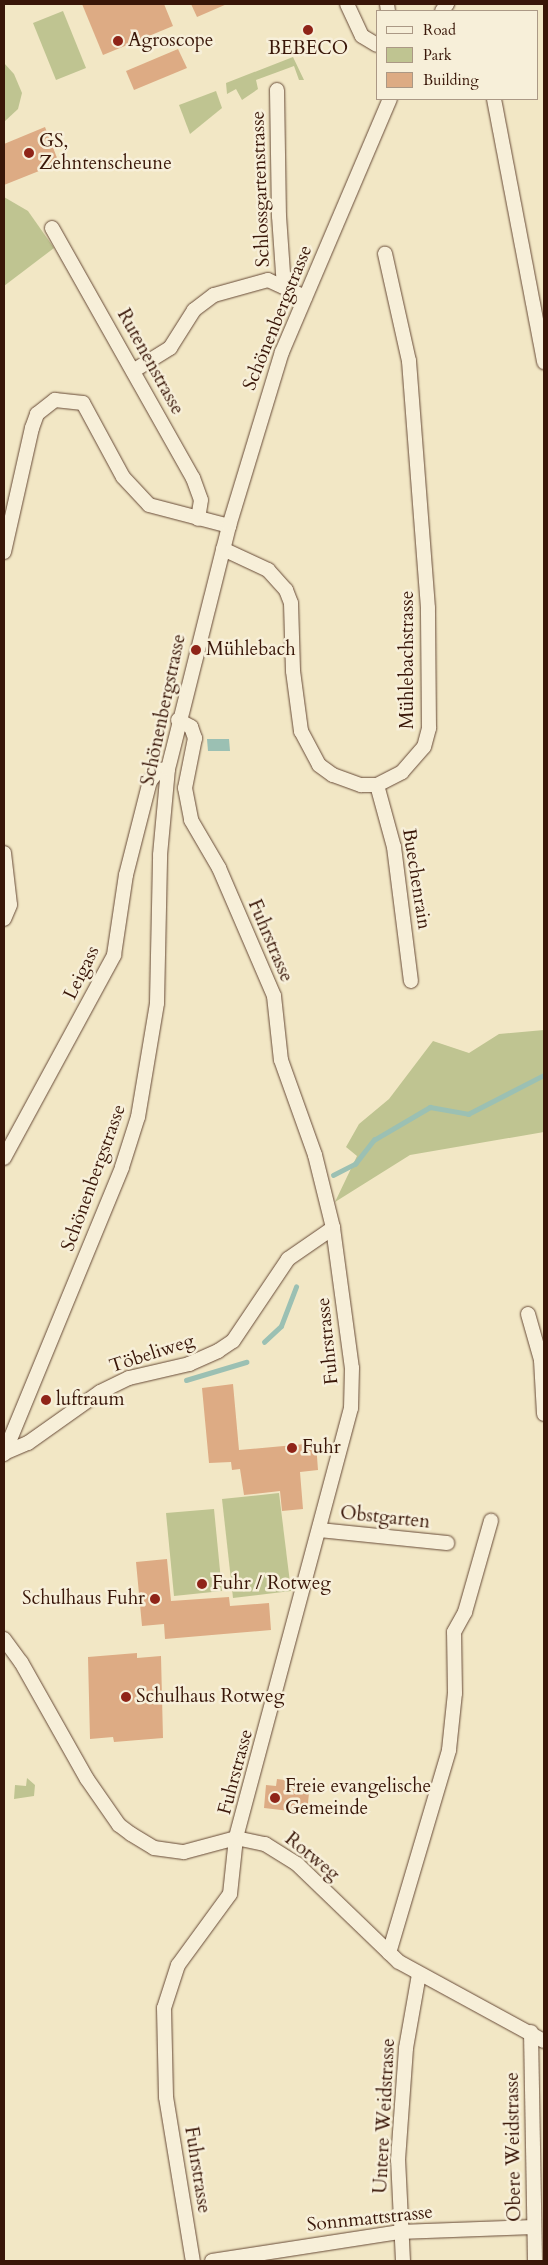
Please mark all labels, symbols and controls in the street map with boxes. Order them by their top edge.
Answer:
legend [376,10,538,100]
text: Road [423,20,456,40]
marker: BEBECO [302,24,314,36]
place label: Agroscope [128,30,213,52]
marker: Agroscope [112,35,124,47]
place label: BEBECO [268,38,348,60]
text: Park [423,45,452,65]
text: Building [423,70,479,90]
street label: Schlossgartenstrasse [247,110,275,268]
place label: GS, Zehntenscheune [39,131,172,175]
marker: GS, Zehntenscheune [23,147,35,159]
street label: Schönenbergstrasse [239,242,317,394]
street label: Rutenenstrasse [112,305,188,419]
street label: Mühlebachstrasse [397,591,419,729]
street label: Schönenbergstrasse [137,632,191,788]
place label: Mühlebach [206,639,296,661]
marker: Mühlebach [190,644,202,656]
street label: Buechenrain [397,827,435,931]
street label: Fuhrstrasse [242,896,298,986]
street label: Leigass [59,942,105,1004]
street label: Schönenbergstrasse [57,1102,131,1254]
street label: Fuhrstrasse [312,1296,344,1386]
street label: Töbeliweg [107,1330,197,1378]
place label: luftraum [56,1389,125,1411]
marker: luftraum [40,1394,52,1406]
place label: Fuhr [302,1437,341,1459]
marker: Fuhr [286,1442,298,1454]
street label: Obstgarten [339,1502,431,1534]
place label: Fuhr / Rotweg [212,1573,331,1595]
marker: Fuhr / Rotweg [196,1578,208,1590]
place label: Schulhaus Fuhr [22,1588,145,1610]
marker: Schulhaus Fuhr [149,1593,161,1605]
place label: Schulhaus Rotweg [136,1686,284,1708]
marker: Schulhaus Rotweg [120,1691,132,1703]
street label: Fuhrstrasse [214,1727,258,1817]
place label: Freie evangelische Gemeinde [285,1776,431,1820]
marker: Freie evangelische Gemeinde [269,1792,281,1804]
street label: Rotweg [280,1828,344,1886]
street label: Untere Weidstrasse [370,2038,400,2194]
street label: Obere Weidstrasse [501,2072,527,2222]
street label: Fuhrstrasse [179,2125,215,2215]
street label: Sonnmattstrasse [306,2201,434,2237]

